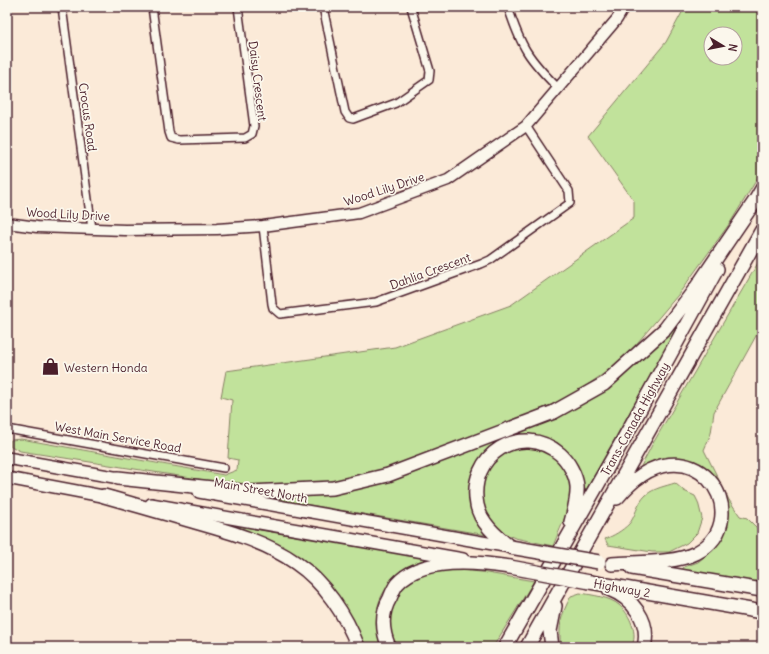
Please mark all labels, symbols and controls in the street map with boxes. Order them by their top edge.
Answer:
north arrow [703,26,743,66]
street label: Daisy Crescent [246,40,270,122]
text: N [725,43,740,53]
street label: Crocus Road [76,82,100,152]
street label: Wood Lily Drive [342,169,426,209]
street label: Wood Lily Drive [26,204,110,224]
street label: Dahlia Crescent [388,249,472,293]
shop icon: Western Honda [41,357,61,377]
place label: Western Honda [64,360,148,375]
street label: Trans-Canada Highway [598,360,672,478]
street label: West Main Service Road [54,418,182,456]
street label: Main Street North [213,474,309,506]
street label: Highway 2 [592,576,652,600]

